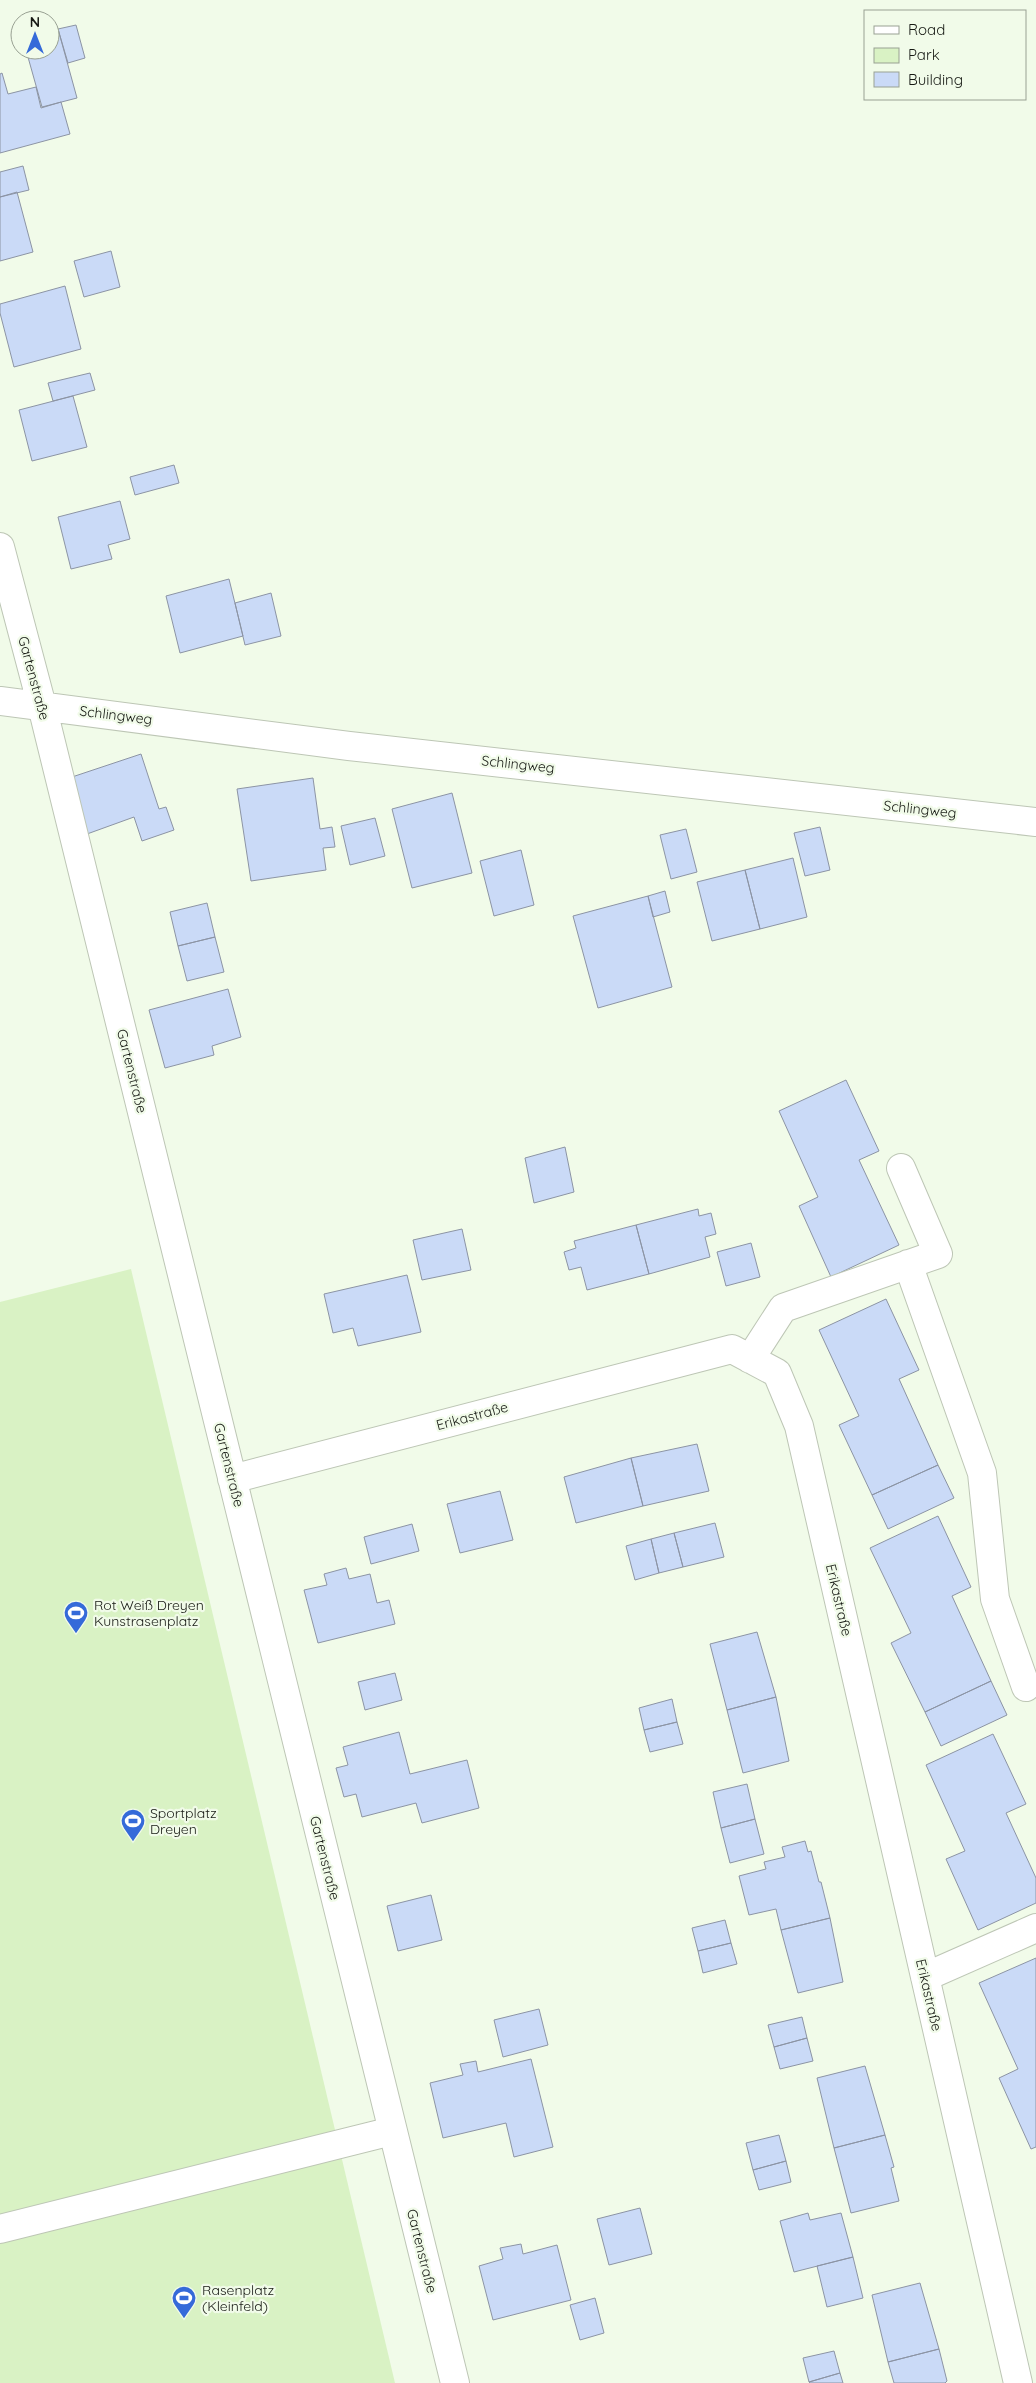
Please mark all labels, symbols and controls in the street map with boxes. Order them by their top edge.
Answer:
north arrow [10,10,60,60]
legend [864,10,1026,100]
text: N [30,13,40,31]
text: Road [908,20,945,39]
text: Park [908,45,940,64]
text: Building [908,70,963,89]
street label: Gartenstraße [14,634,54,722]
street label: Schlingweg [79,702,153,728]
street label: Schlingweg [481,751,555,777]
street label: Schlingweg [883,796,957,822]
street label: Gartenstraße [113,1027,151,1115]
street label: Erikastraße [434,1398,510,1434]
street label: Gartenstraße [210,1421,248,1509]
street label: Erikastraße [822,1562,856,1638]
place label: Rot Weiß Dreyen Kunstrasenplatz [94,1596,204,1630]
sports icon: Rot Weiß Dreyen Kunstrasenplatz [63,1600,89,1634]
place label: Sportplatz Dreyen [150,1804,217,1838]
sports icon: Sportplatz Dreyen [120,1808,146,1842]
street label: Gartenstraße [306,1814,344,1902]
street label: Erikastraße [912,1957,946,2033]
street label: Gartenstraße [403,2207,441,2295]
place label: Rasenplatz (Kleinfeld) [202,2281,274,2315]
sports icon: Rasenplatz (Kleinfeld) [171,2285,197,2319]

